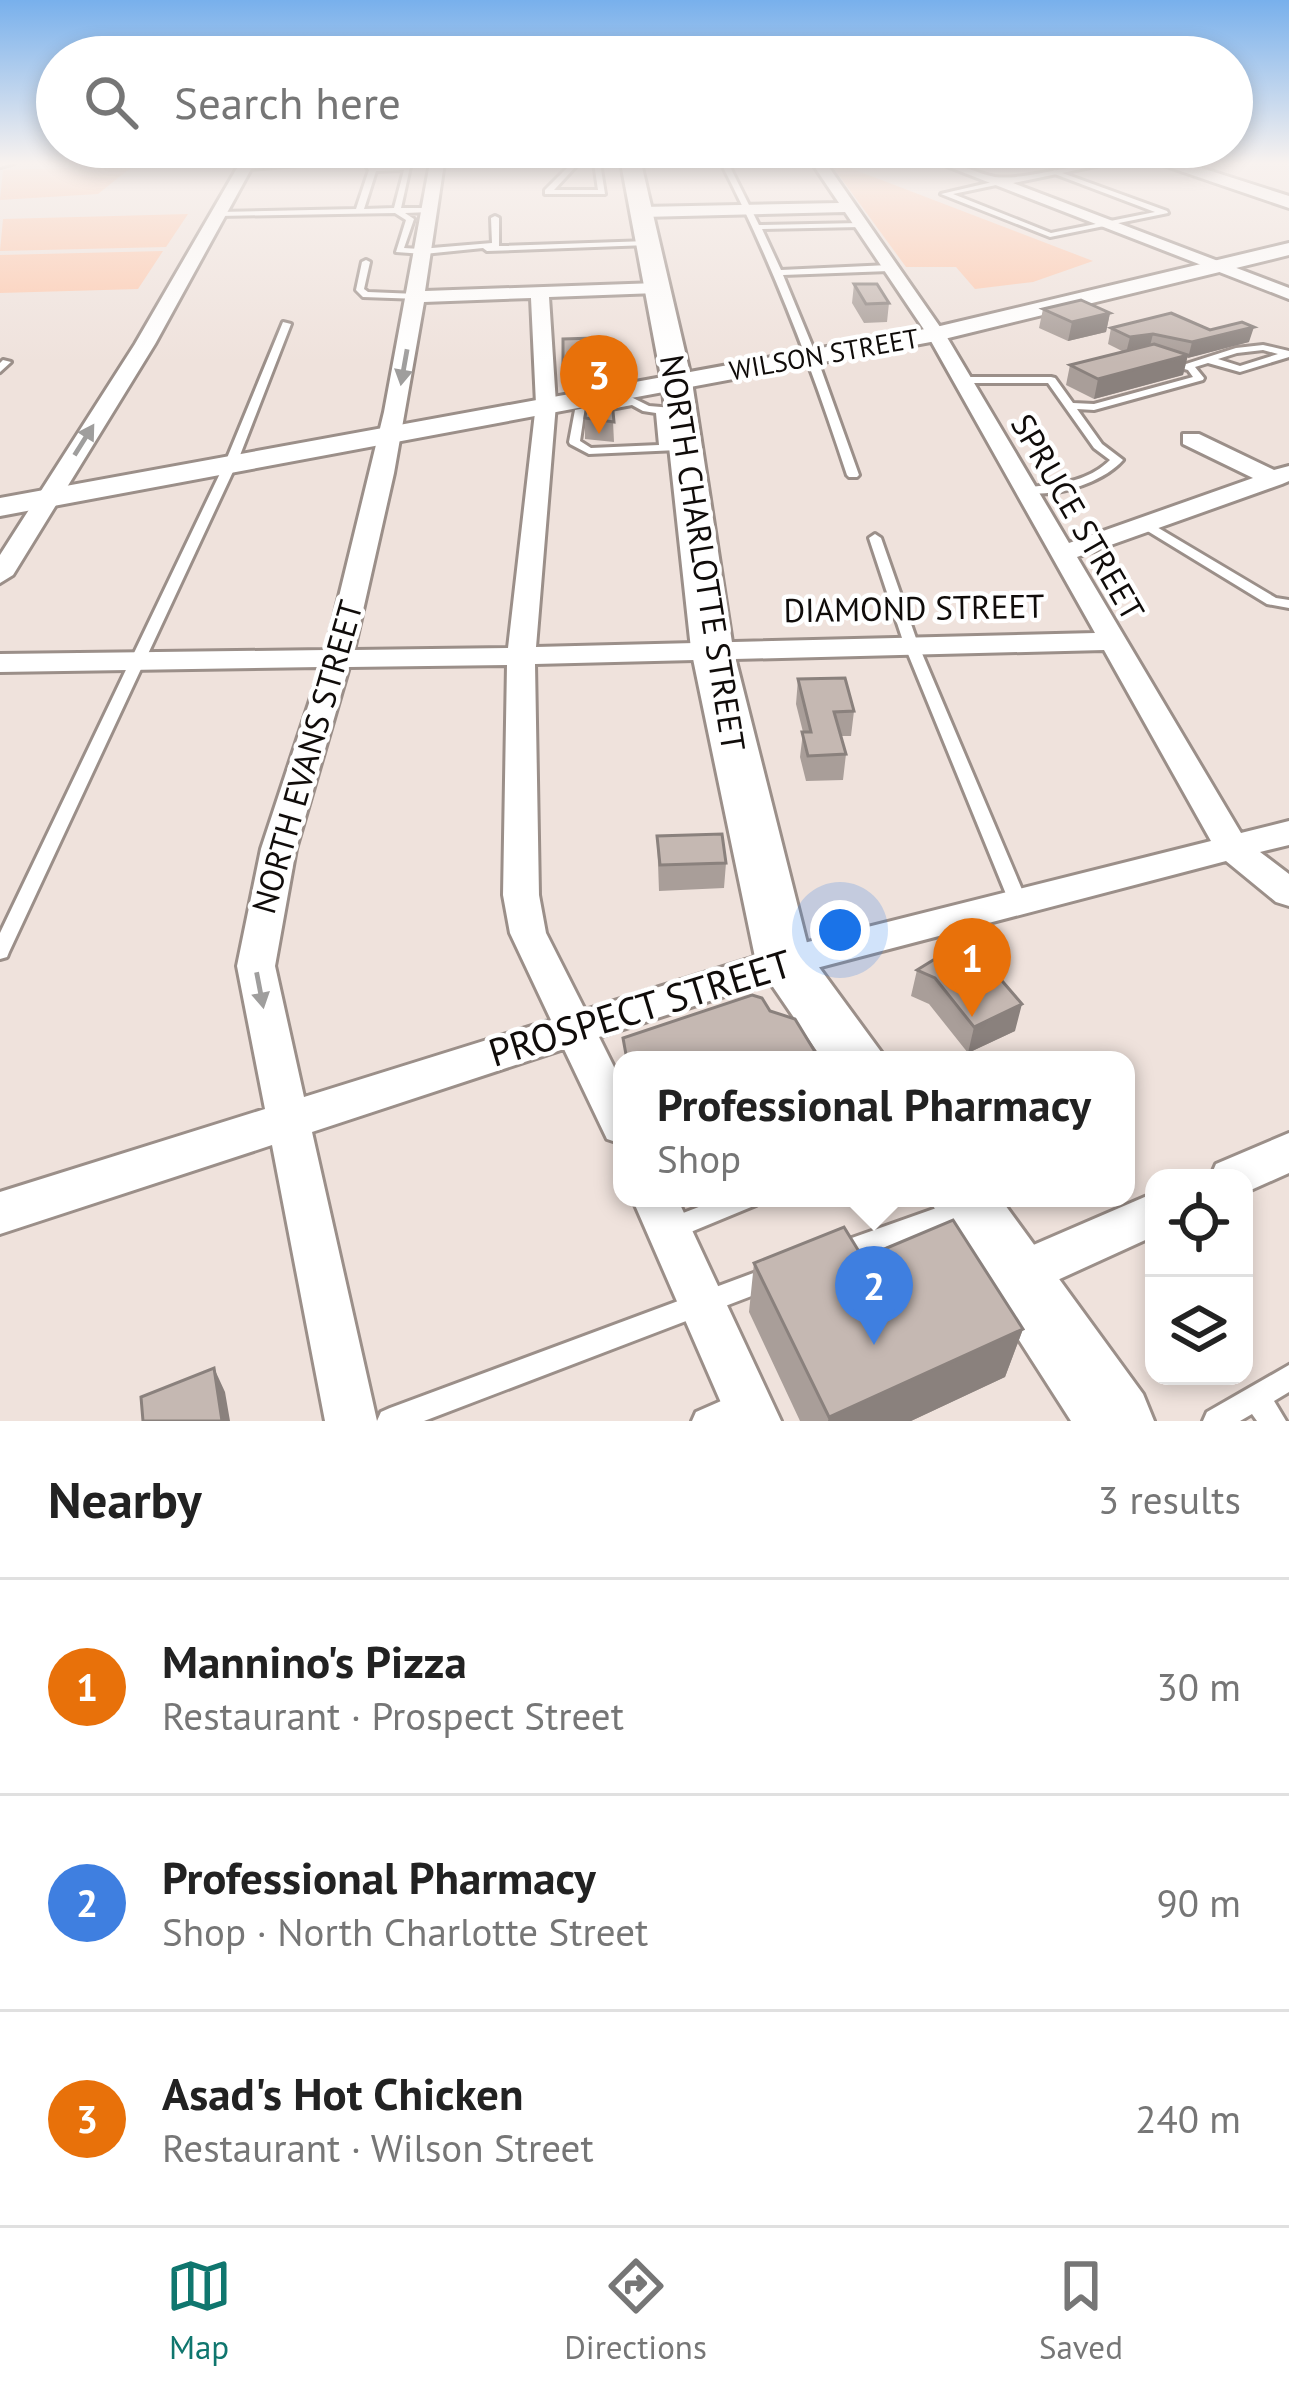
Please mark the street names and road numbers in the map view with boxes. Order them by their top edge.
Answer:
street label: WILSON STREET [726,321,921,387]
street label: NORTH CHARLOTTE STREET [651,352,756,754]
street label: SPRUCE STREET [1002,406,1155,628]
street label: DIAMOND STREET [783,584,1045,631]
street label: NORTH EVANS STREET [241,595,372,918]
street label: PROSPECT STREET [482,937,797,1078]

